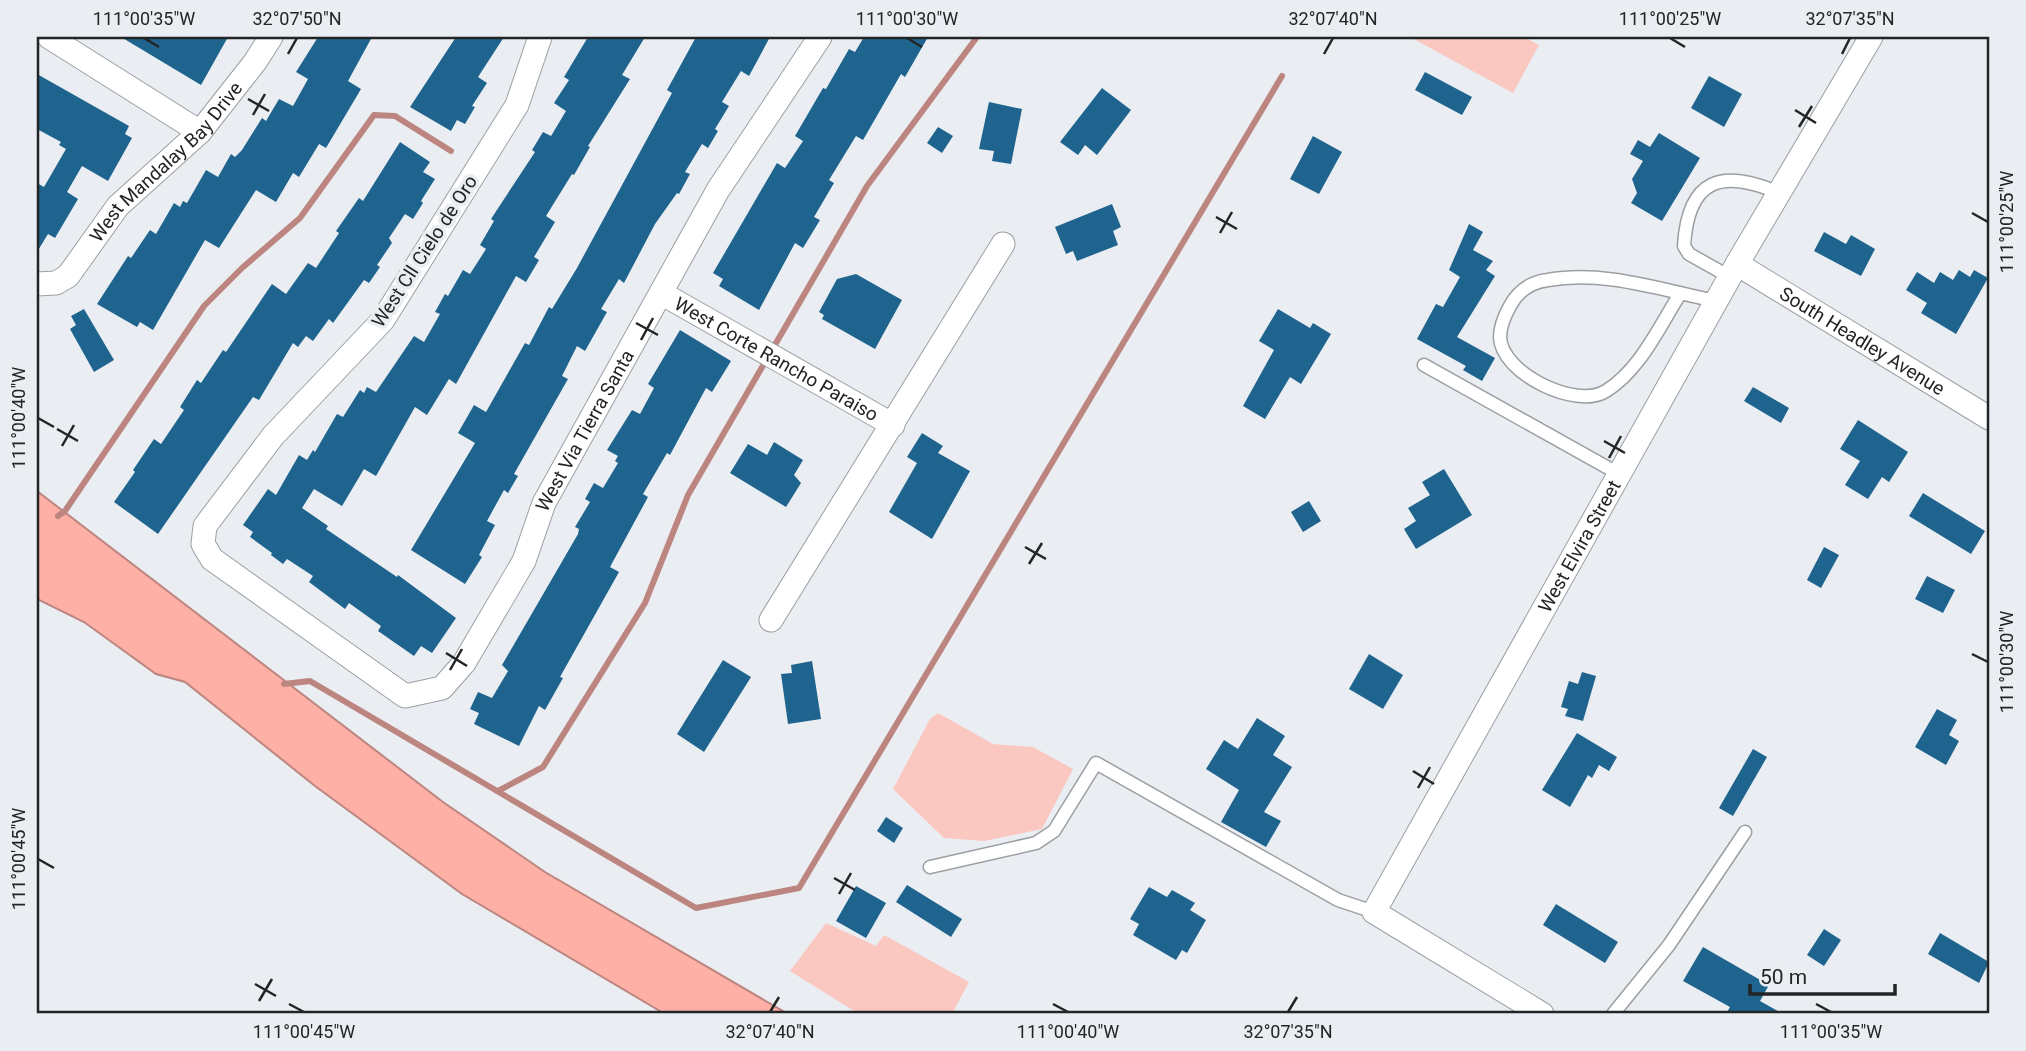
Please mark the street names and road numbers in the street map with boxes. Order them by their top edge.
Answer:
street label: West Mandalay Bay Drive [85,77,247,247]
street label: West Cll Cielo de Oro [367,171,482,332]
street label: South Headley Avenue [1775,282,1949,400]
street label: West Corte Rancho Paraiso [670,292,882,426]
street label: West Via Tierra Santa [531,346,639,515]
street label: West Elvira Street [1533,476,1626,616]

